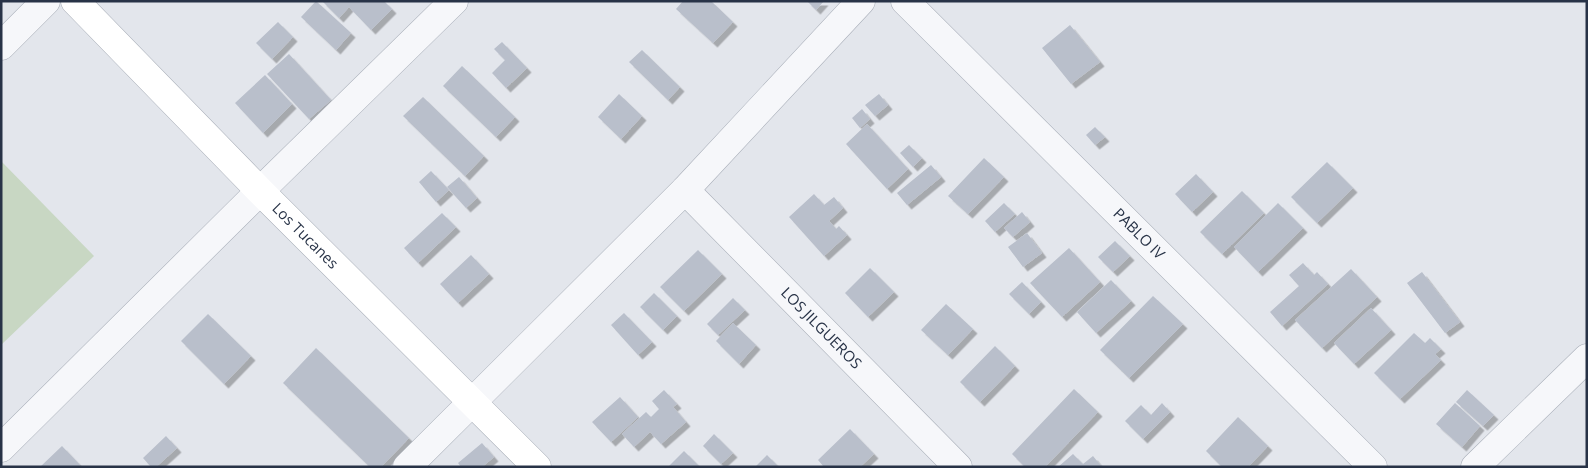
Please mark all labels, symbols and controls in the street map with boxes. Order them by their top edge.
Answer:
street label: Los Tucanes [268,198,343,273]
street label: PABLO IV [1110,203,1170,263]
street label: LOS JILGUEROS [777,282,867,373]

